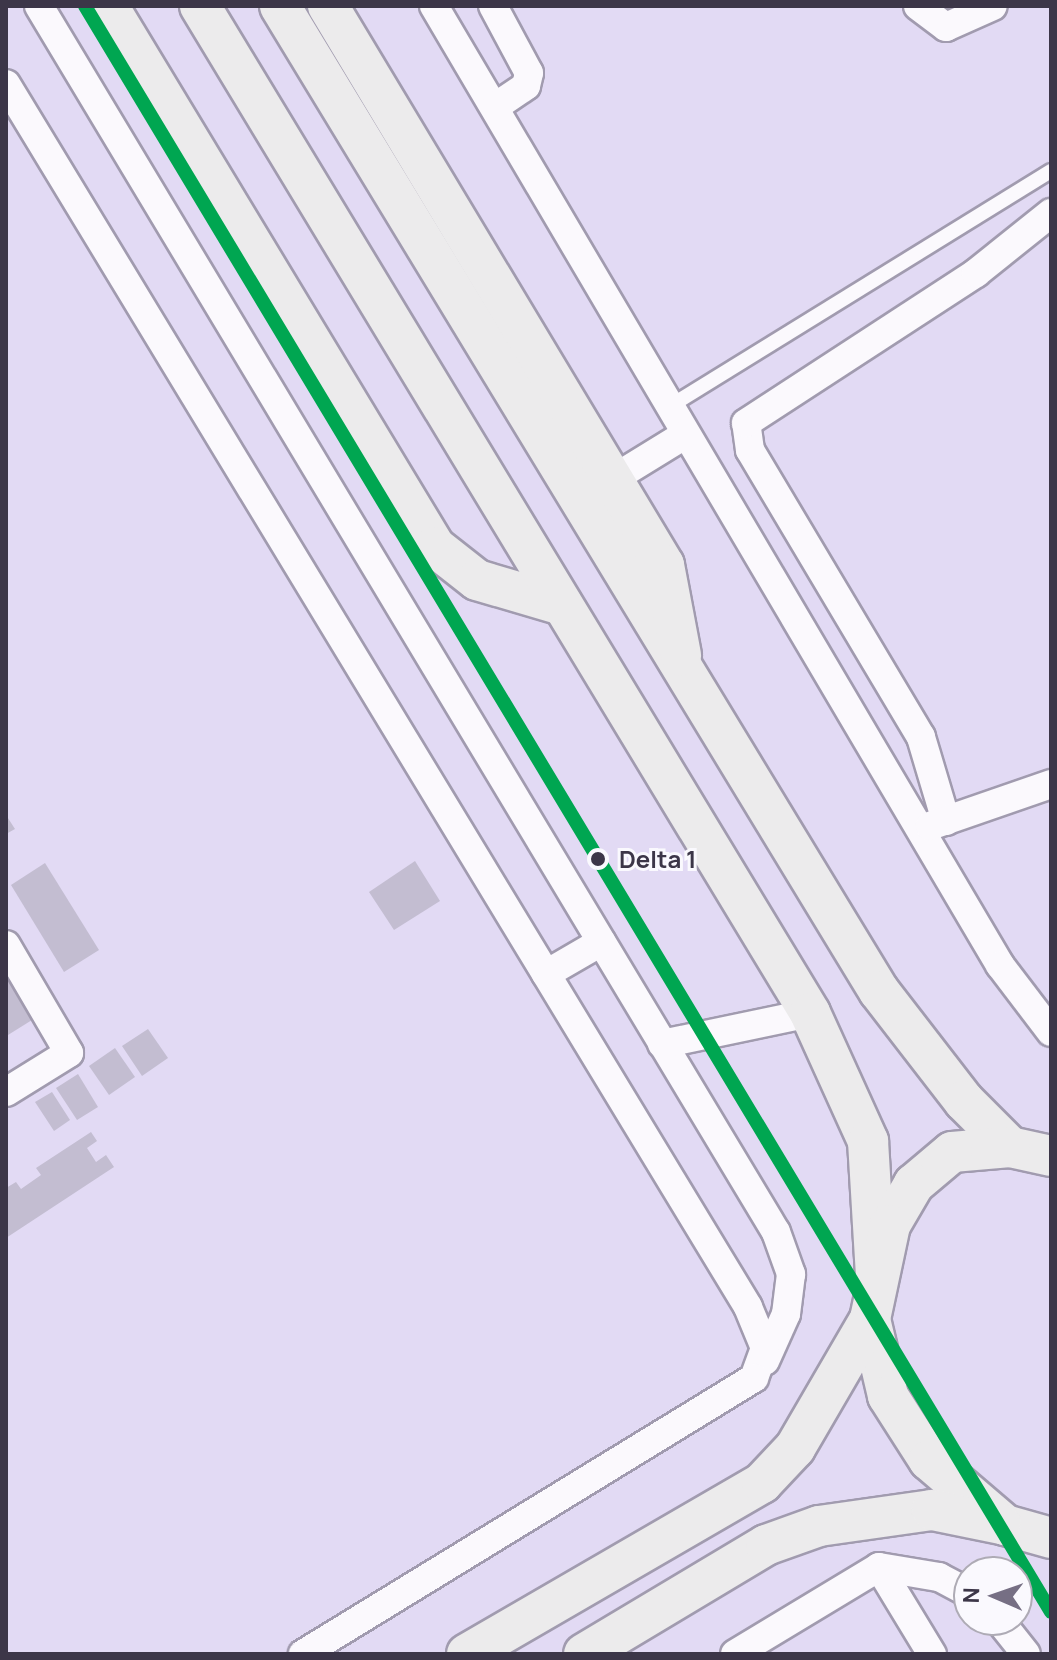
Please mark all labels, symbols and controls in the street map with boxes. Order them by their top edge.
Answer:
marker: Delta 1 [584,845,612,873]
place label: Delta 1 [619,845,697,873]
north arrow [953,1556,1033,1636]
text: N [956,1587,986,1604]

